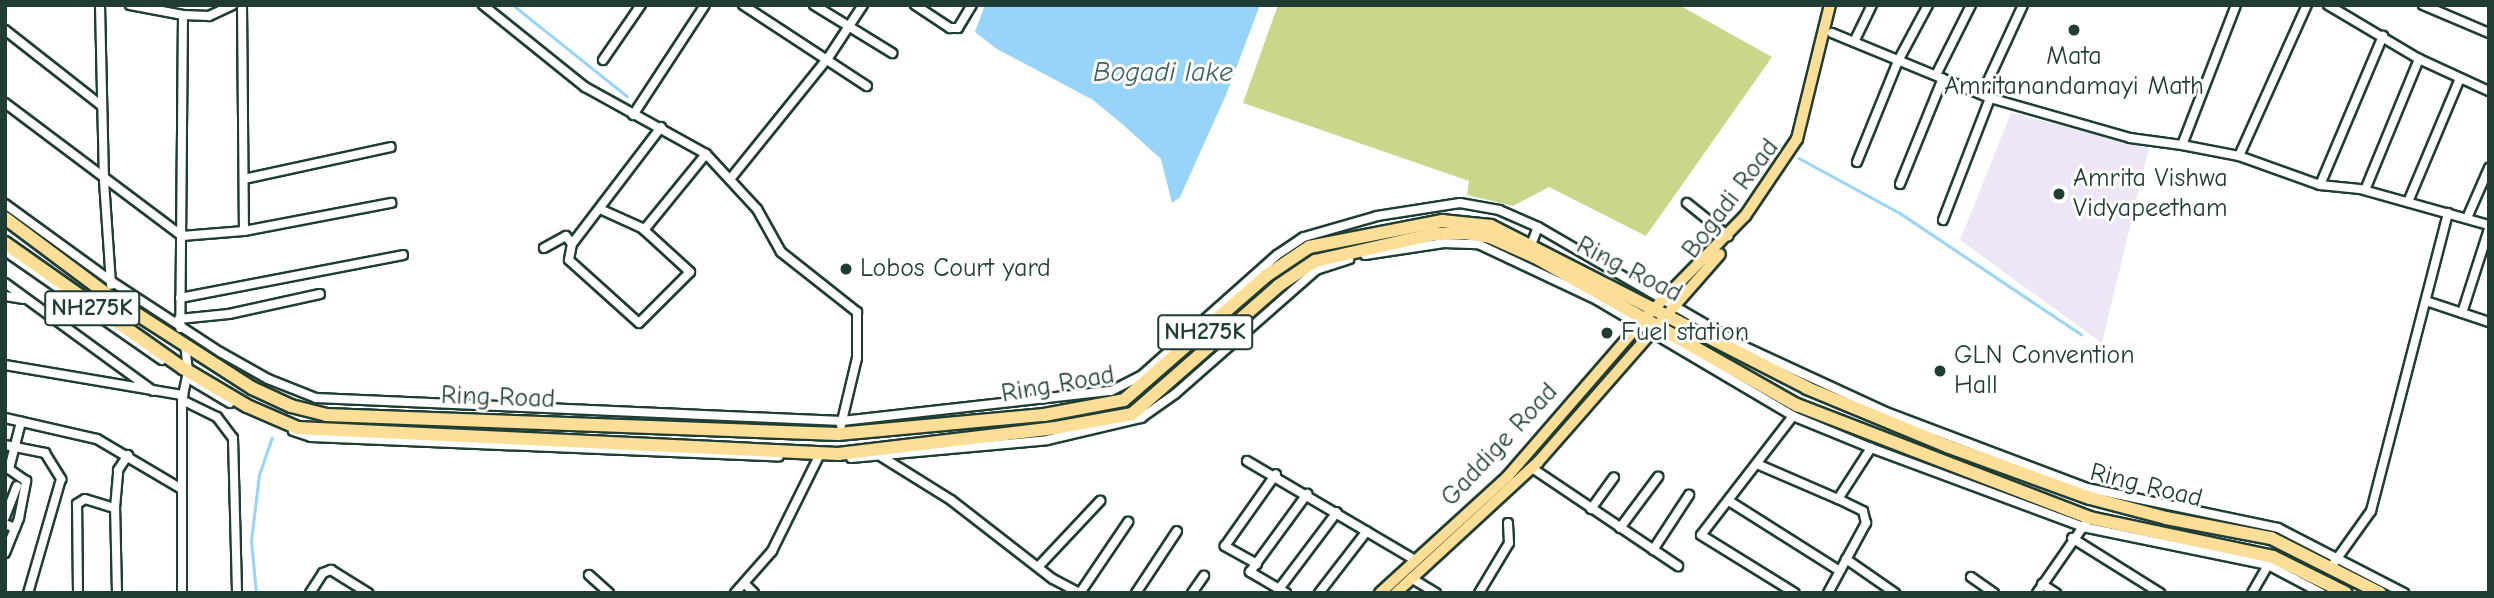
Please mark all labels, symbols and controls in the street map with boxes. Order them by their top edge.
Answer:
marker: Mata Amritanandamayi Math [2066,22,2082,38]
place label: Mata Amritanandamayi Math [1944,41,2204,102]
water label: Bogadi lake [1093,55,1233,89]
street label: Bogadi Road [1676,133,1786,265]
place label: Amrita Vishwa Vidyapeetham [2073,163,2228,224]
marker: Amrita Vishwa Vidyapeetham [2051,186,2067,202]
street label: Ring Road [1571,230,1687,310]
place label: Lobos Court yard [860,253,1051,285]
marker: Lobos Court yard [838,261,854,277]
road number: NH275K [43,288,141,328]
road number: NH275K [1156,312,1254,352]
place label: Fuel station [1621,317,1749,349]
marker: Fuel station [1599,325,1615,341]
place label: GLN Convention Hall [1954,340,2135,402]
street label: Ring Road [999,360,1117,410]
marker: GLN Convention Hall [1932,363,1948,379]
street label: Gaddige Road [1435,377,1565,513]
street label: Ring Road [440,380,556,416]
street label: Ring Road [2087,457,2205,515]

